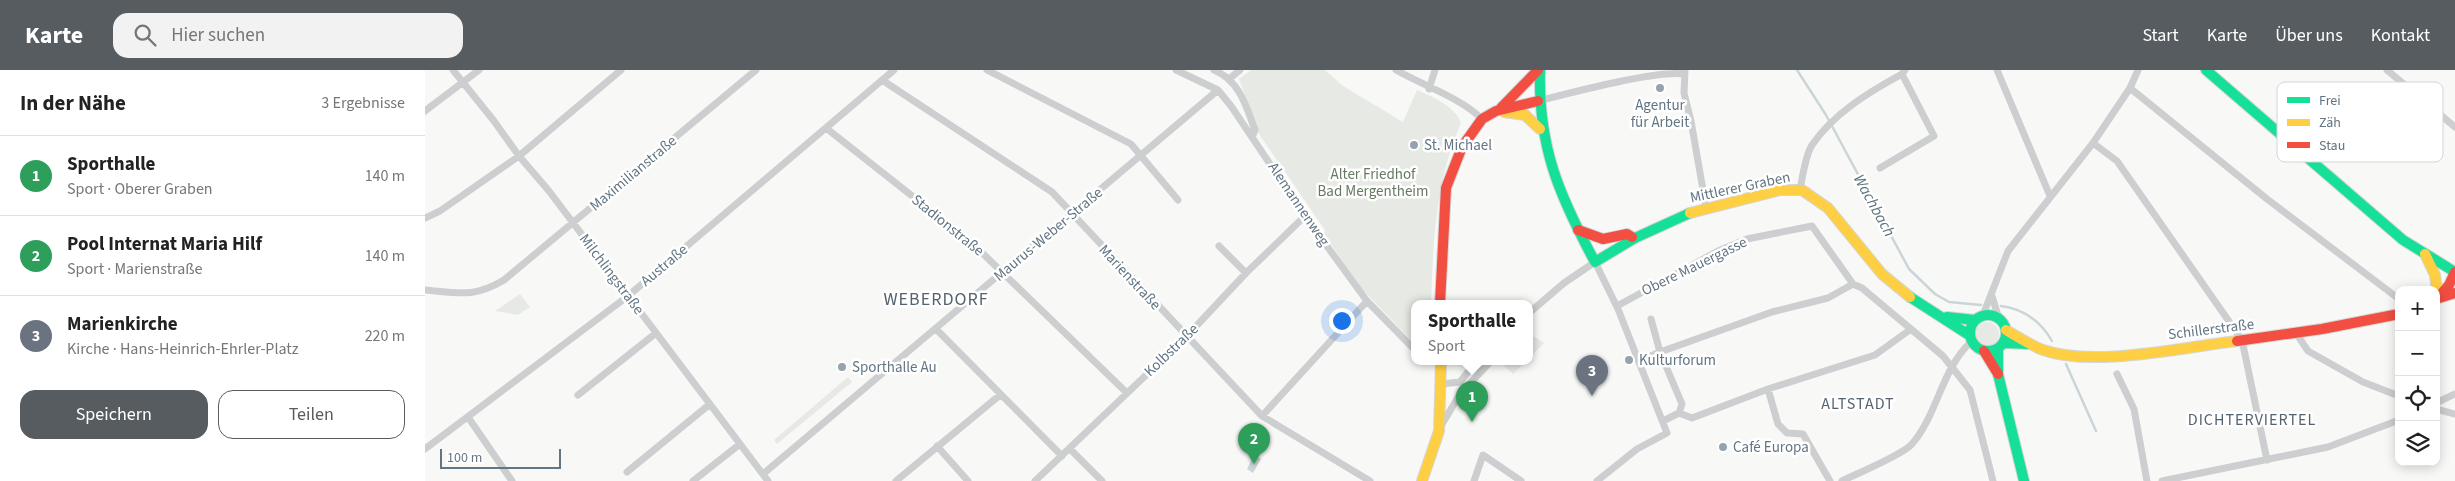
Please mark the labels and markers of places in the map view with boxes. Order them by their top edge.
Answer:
marker: Agentur für Arbeit [1654,82,1666,94]
place label: Agentur für Arbeit [1631,95,1689,133]
place label: St. Michael [1424,135,1492,156]
marker: St. Michael [1408,139,1420,151]
place label: Kulturforum [1639,350,1716,371]
marker: Kulturforum [1623,354,1635,366]
pin: 3 [1576,355,1608,396]
place label: Sporthalle Au [852,357,937,378]
marker: Sporthalle Au [836,361,848,373]
pin: 1 [1456,381,1488,422]
pin: 2 [1238,423,1270,464]
place label: Café Europa [1733,437,1809,458]
marker: Café Europa [1717,441,1729,453]

